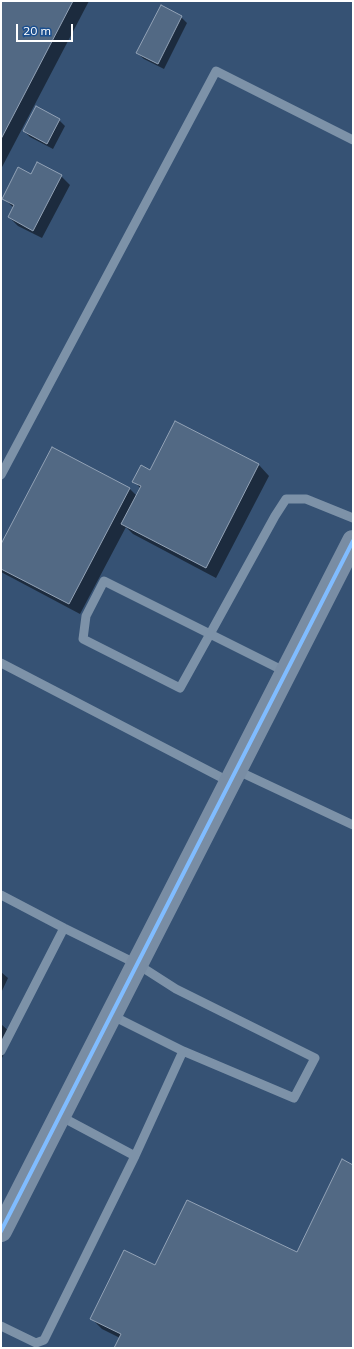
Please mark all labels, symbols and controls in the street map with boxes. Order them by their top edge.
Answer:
scale bar [18,16,75,42]
text: 20 m [23,23,51,38]

